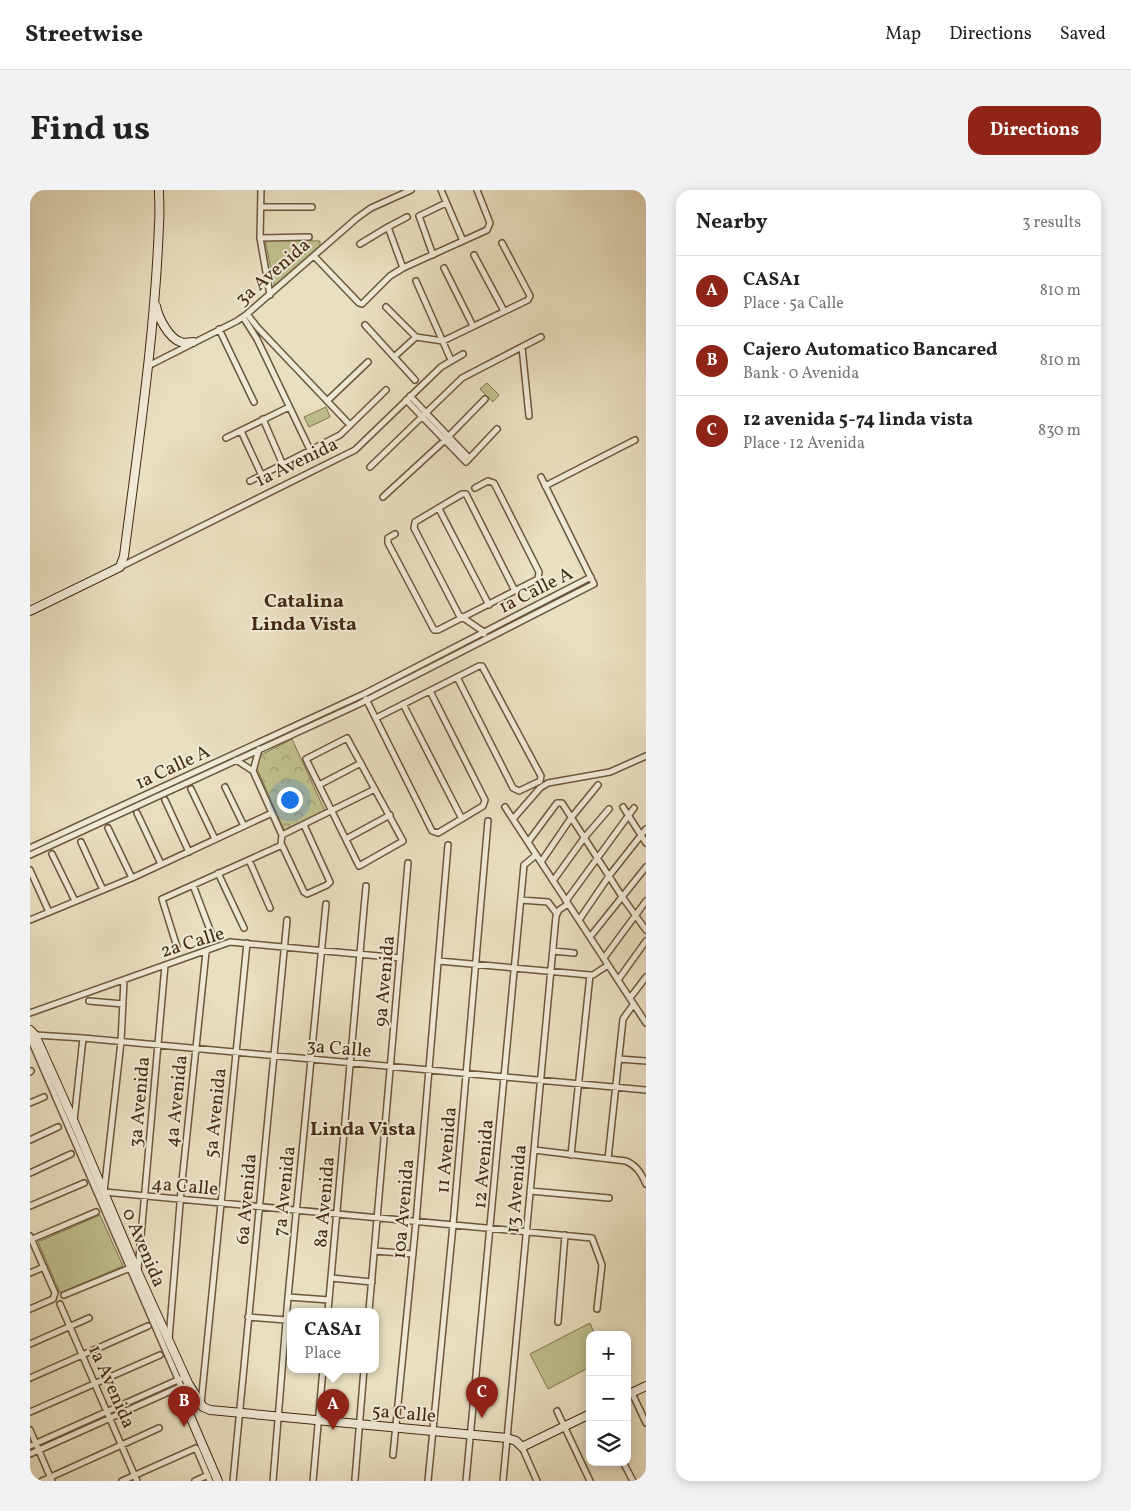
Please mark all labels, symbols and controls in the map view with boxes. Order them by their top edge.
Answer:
text: Streetwise [25,18,143,52]
text: Map [885,22,921,47]
text: Directions [949,22,1032,47]
text: Saved [1060,22,1106,47]
text: Find us [30,106,150,154]
button: Directions [968,106,1101,155]
text: Nearby [696,208,767,237]
text: 3 results [1022,212,1081,234]
street label: 3a Avenida [230,233,316,312]
text: CASA1 [743,267,800,293]
text: A [706,280,718,302]
text: 810 m [1040,280,1081,302]
text: Place · 5a Calle [743,293,844,315]
text: Cajero Automatico Bancared [743,337,998,363]
text: B [707,350,717,372]
text: 810 m [1040,350,1081,372]
text: Bank · 0 Avenida [743,363,859,385]
text: 12 avenida 5-74 linda vista [743,407,973,433]
text: C [707,420,717,442]
text: 830 m [1038,420,1081,442]
street label: 1a Avenida [251,432,343,494]
text: Place · 12 Avenida [743,433,865,455]
street label: 1a Calle A [494,561,577,621]
district label: Catalina Linda Vista [251,588,357,639]
street label: 1a Calle A [131,739,215,797]
your location [277,787,303,813]
street label: 2a Calle [157,921,228,965]
street label: 9a Avenida [368,934,402,1028]
street label: 3a Calle [305,1033,372,1065]
street label: 4a Avenida [159,1054,195,1149]
street label: 3a Avenida [123,1056,157,1149]
street label: 5a Avenida [198,1067,234,1160]
street label: 11 Avenida [430,1106,464,1195]
district label: Linda Vista [310,1116,416,1144]
street label: 12 Avenida [467,1118,501,1210]
street label: 13 Avenida [500,1144,534,1235]
street label: 7a Avenida [267,1145,303,1238]
street label: 6a Avenida [230,1153,264,1246]
street label: 8a Avenida [308,1156,342,1249]
street label: 10a Avenida [387,1158,421,1260]
street label: 4a Calle [150,1171,219,1203]
street label: 0 Avenida [115,1204,171,1291]
popup [287,1308,379,1373]
text: CASA1 [304,1317,362,1343]
map controls [586,1331,631,1466]
button: + [586,1331,631,1376]
street label: 1a Avenida [81,1341,141,1433]
text: Place [304,1343,341,1365]
button: − [586,1376,631,1421]
pin: C [466,1377,498,1418]
pin: B [168,1386,200,1427]
pin: A [317,1389,349,1430]
street label: 5a Calle [370,1398,437,1430]
button: layers [586,1421,631,1466]

